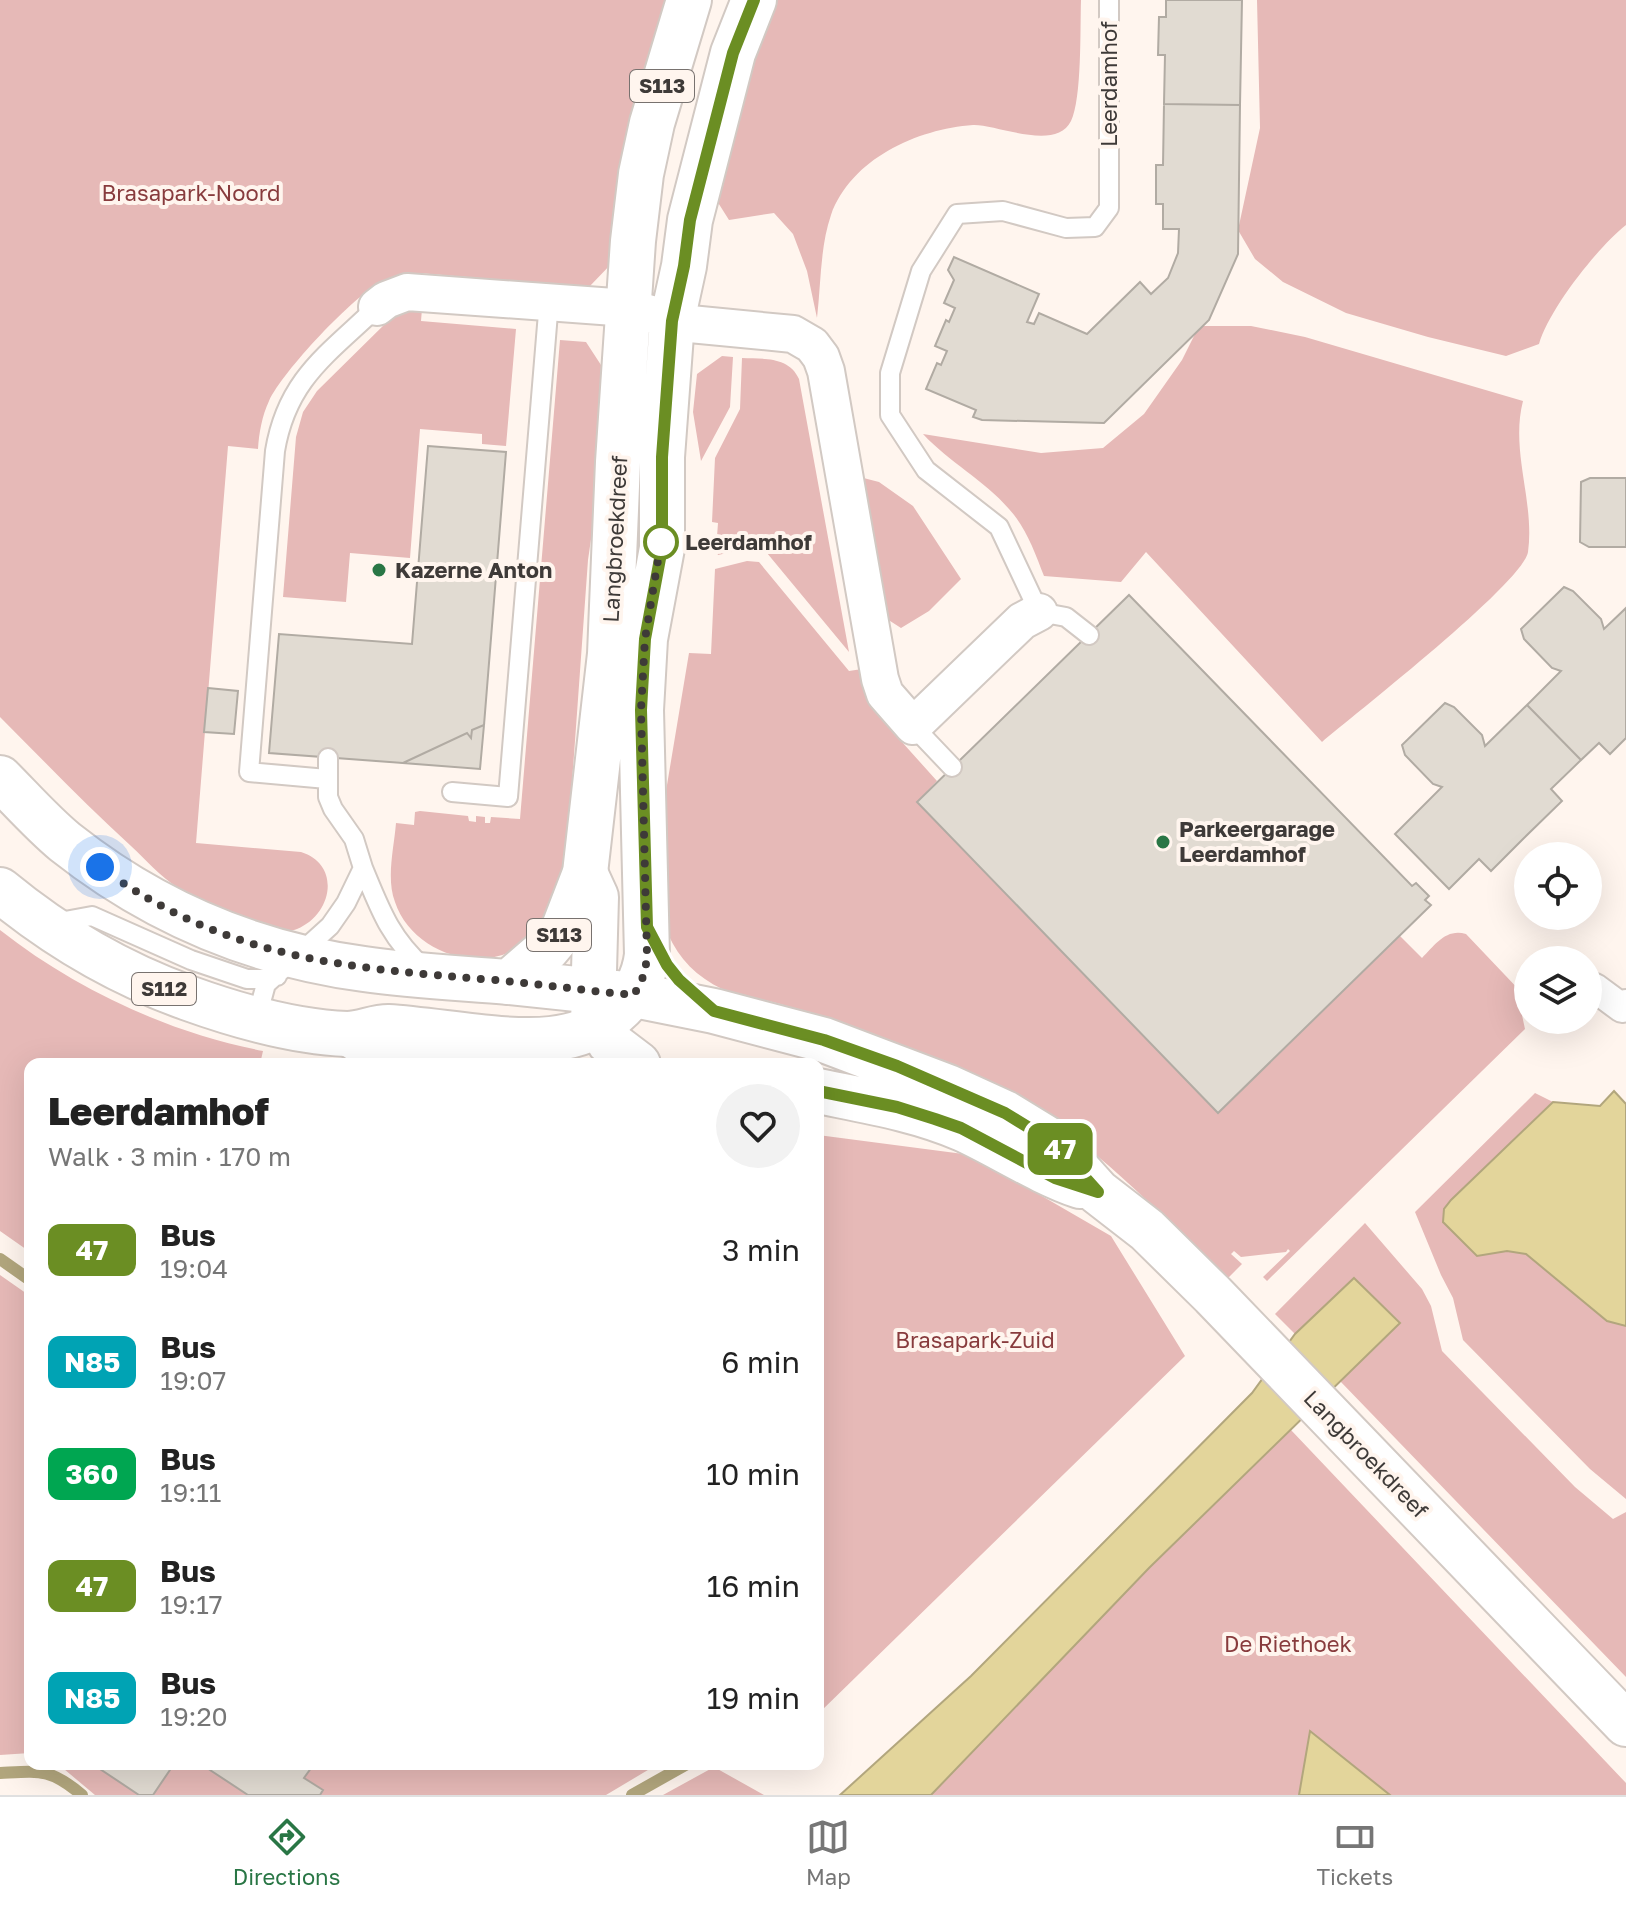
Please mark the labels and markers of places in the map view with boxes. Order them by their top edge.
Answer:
marker: Leerdamhof [644,525,678,559]
place label: Leerdamhof [685,528,812,555]
place label: Kazerne Anton [395,556,552,583]
marker: Kazerne Anton [370,561,388,579]
place label: Parkeergarage Leerdamhof [1179,815,1335,867]
marker: Parkeergarage Leerdamhof [1154,833,1172,851]

